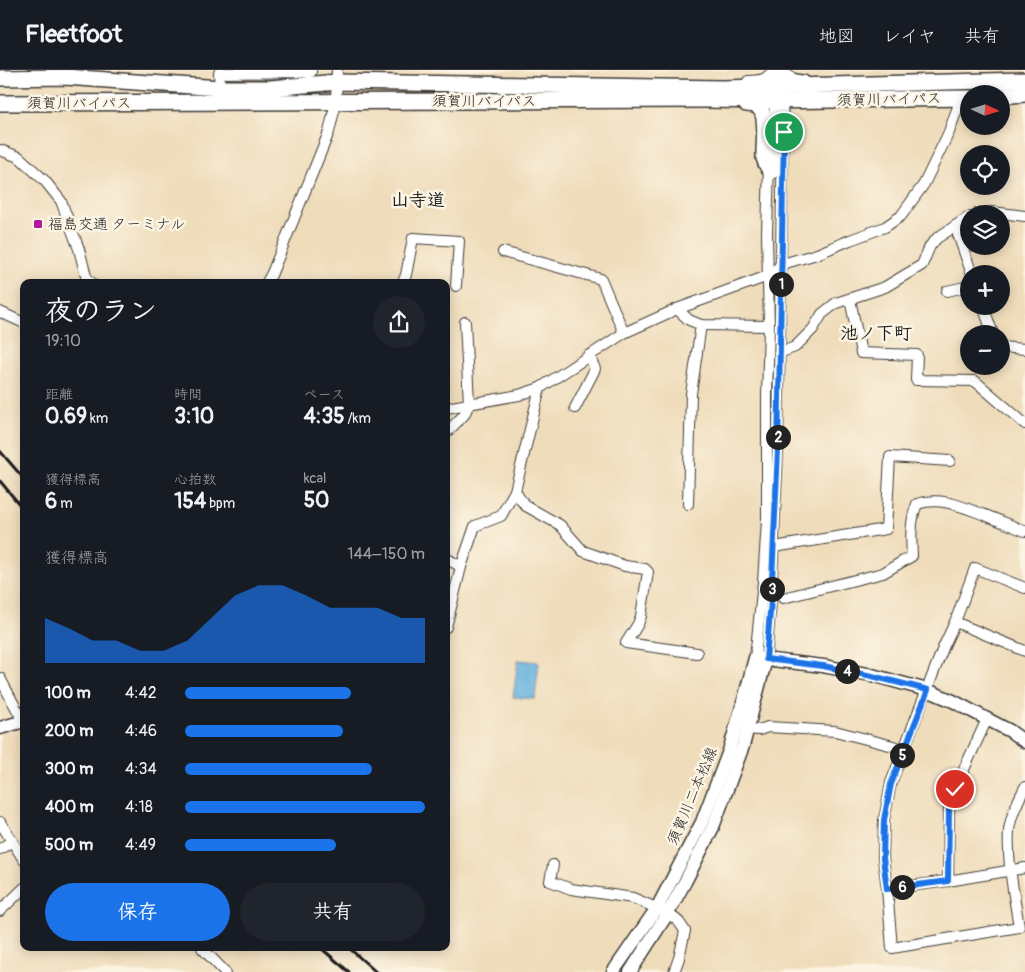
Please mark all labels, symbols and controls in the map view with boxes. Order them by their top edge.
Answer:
text: Fleetfoot [25,20,122,49]
text: 地図 [819,25,855,48]
text: レイヤ [883,25,936,48]
text: 共有 [964,25,1000,48]
north arrow [960,85,1010,135]
map controls [960,85,1010,375]
street label: 須賀川バイパス [836,89,942,110]
street label: 須賀川バイパス [432,92,536,111]
street label: 須賀川バイパス [27,94,131,113]
pin [763,111,805,153]
icon: arrive [770,118,798,146]
button: locate [960,145,1010,195]
district label: 山寺道 [391,189,445,212]
button: layers [960,205,1010,255]
place label: 福島交通 ターミナル [48,215,185,234]
marker: 福島交通 ターミナル [32,218,44,230]
button: + [960,265,1010,315]
pin: 1 [768,272,794,296]
text: 1 [779,276,784,293]
text: 夜のラン [45,294,157,329]
button: share [373,296,425,348]
district label: 池ノ下町 [840,322,912,345]
button: − [960,325,1010,375]
text: 19:10 [45,331,81,351]
text: 距離 [45,386,73,403]
text: 時間 [174,386,202,403]
text: ペース [304,386,345,403]
text: 0.69 [45,403,87,430]
text: 3:10 [174,403,214,430]
text: 4:35 [304,403,345,430]
text: km [87,410,108,427]
text: /km [345,410,371,427]
pin: 2 [766,424,790,450]
text: 2 [775,429,782,446]
text: kcal [304,470,326,487]
text: 獲得標高 [45,471,101,488]
text: 心拍数 [174,471,216,488]
text: 50 [304,487,329,514]
text: 6 [45,488,57,515]
text: 154 [174,488,206,515]
text: m [57,495,73,512]
text: bpm [206,495,235,512]
text: 144–150 m [347,544,425,564]
text: 獲得標高 [45,548,109,568]
pin: 3 [760,576,784,602]
text: 3 [769,581,776,598]
pin: 4 [834,658,860,684]
text: 4 [843,663,852,680]
text: 100 m [45,683,91,703]
text: 4:42 [125,683,157,703]
text: 200 m [45,721,93,741]
text: 4:46 [125,721,157,741]
pin: 5 [890,742,914,768]
street label: 須賀川二本松線 [663,744,722,848]
text: 5 [899,747,906,764]
text: 300 m [45,759,93,779]
text: 4:34 [125,759,157,779]
pin [934,768,976,810]
icon: check [941,775,969,803]
text: 400 m [45,797,94,817]
text: 4:18 [125,797,153,817]
text: 500 m [45,835,93,855]
text: 4:49 [125,835,156,855]
pin: 6 [890,874,914,900]
text: 6 [898,879,907,896]
button: 保存 [45,883,230,941]
button: 共有 [240,883,425,941]

